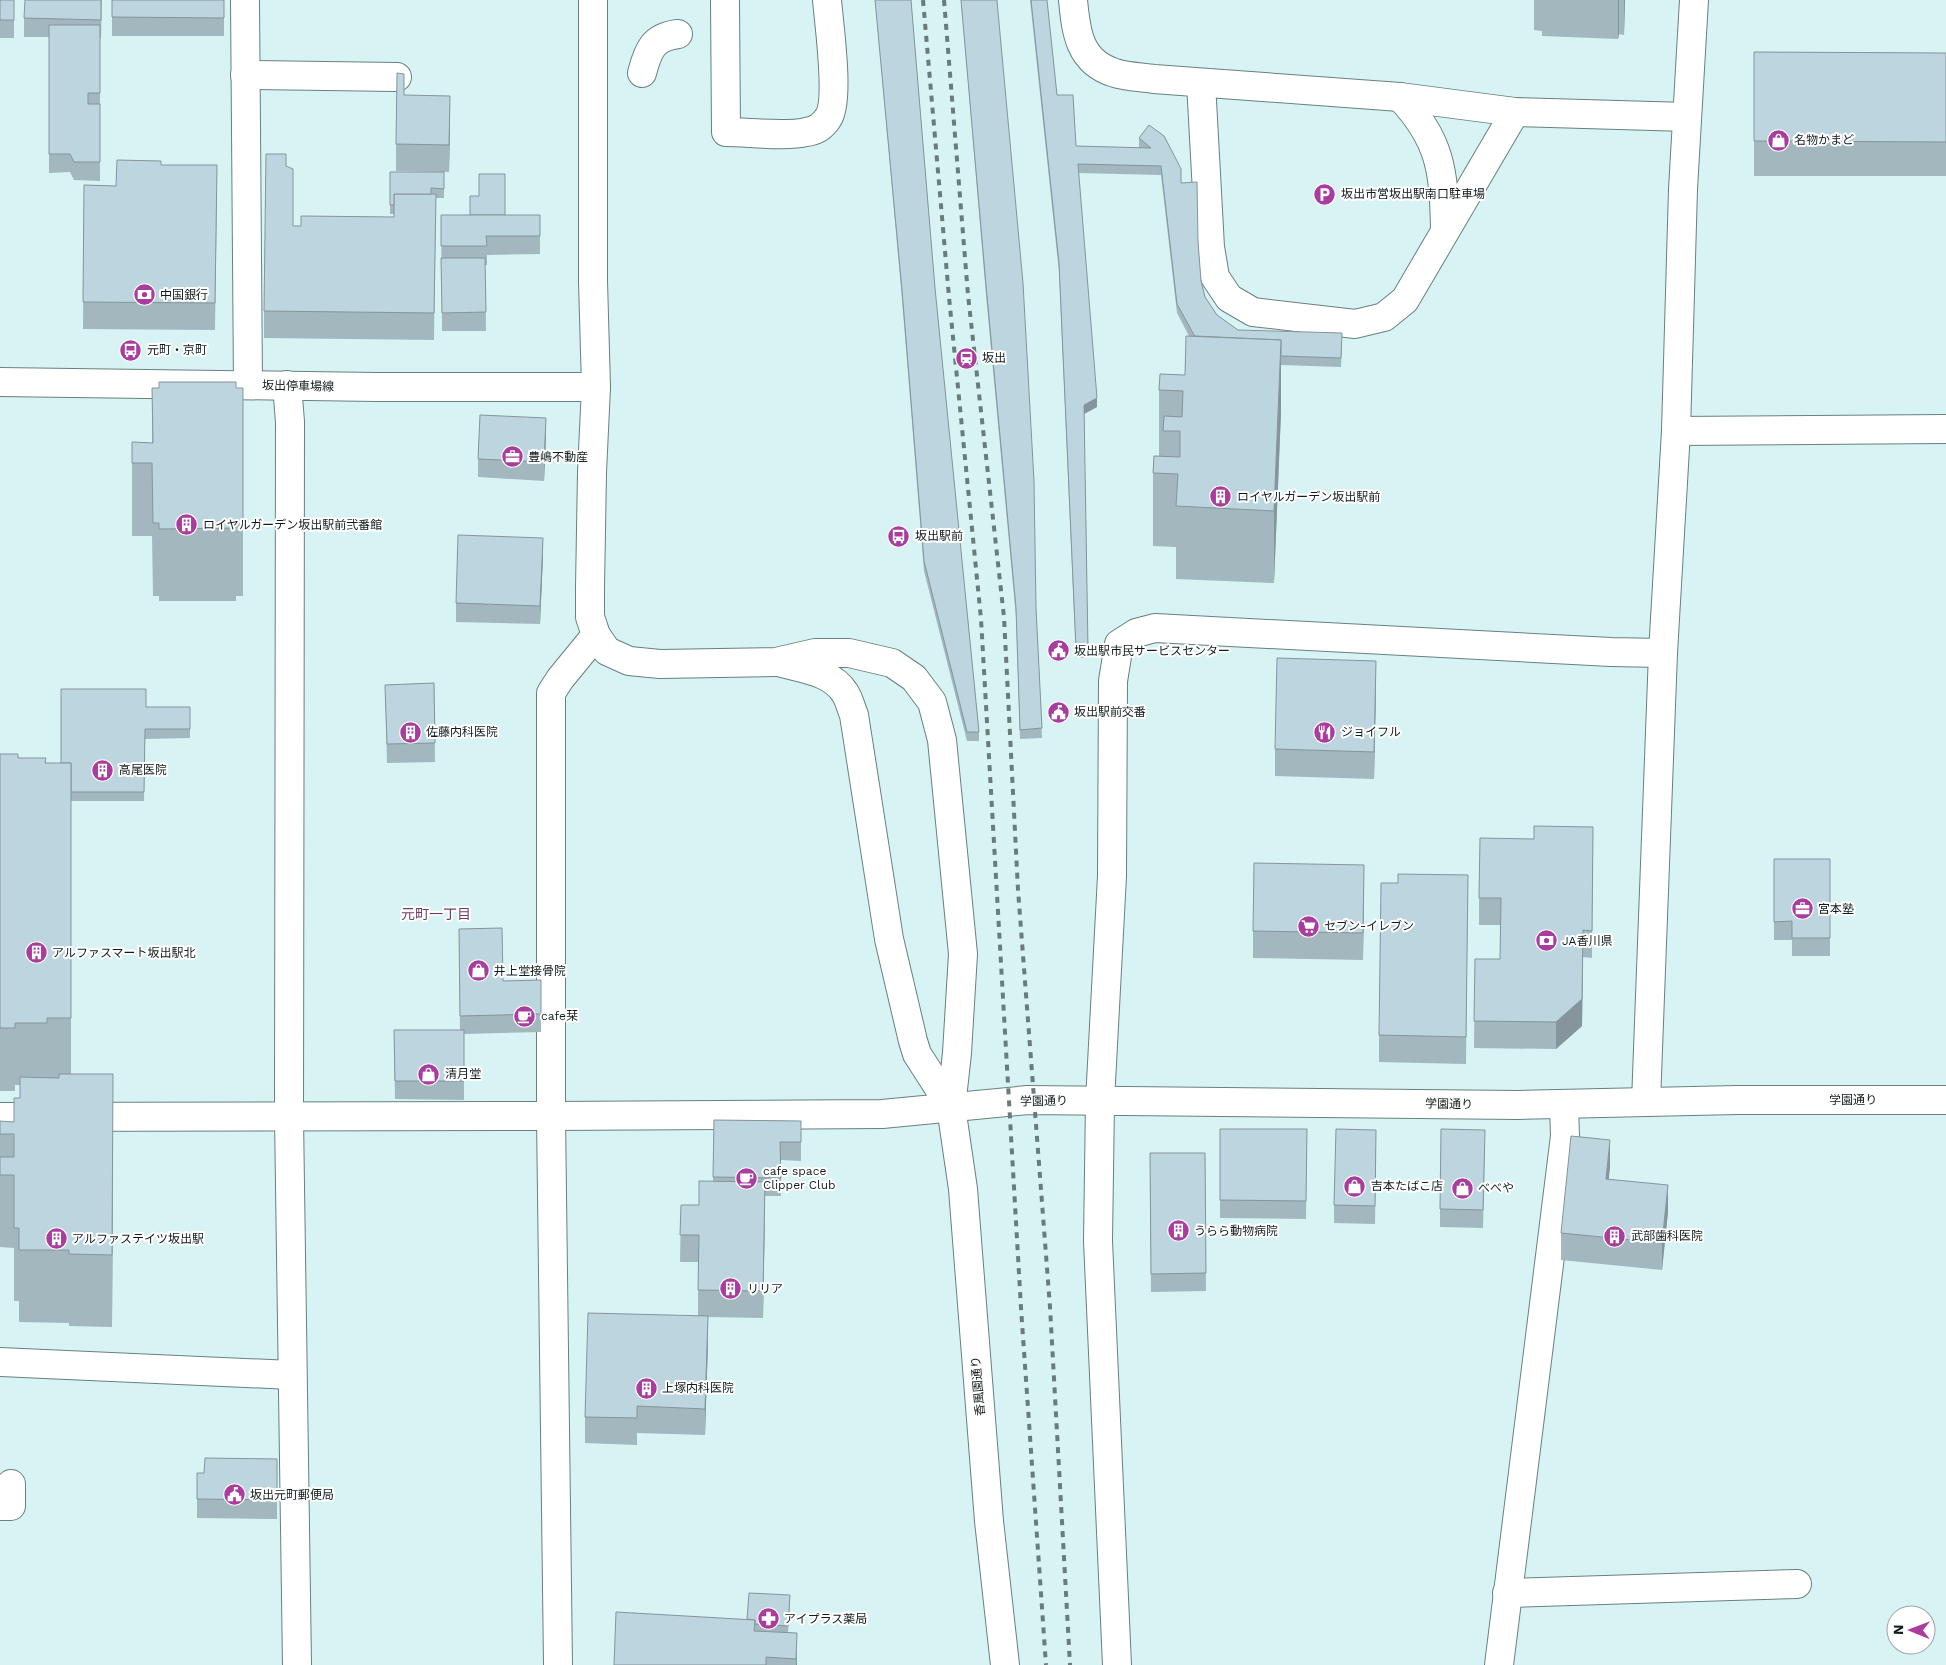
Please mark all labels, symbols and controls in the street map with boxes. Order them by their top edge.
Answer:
shop icon: 名物かまど [1766,128,1790,152]
place label: 名物かまど [1794,133,1854,147]
parking icon: 坂出市営坂出駅南口駐車場 [1313,182,1337,206]
place label: 坂出市営坂出駅南口駐車場 [1341,187,1485,201]
bank icon: 中国銀行 [132,283,156,307]
place label: 中国銀行 [160,288,208,302]
bus stop icon: 元町・京町 [119,338,143,362]
place label: 元町・京町 [147,343,207,357]
station icon: 坂出 [954,346,978,370]
place label: 坂出 [982,351,1006,365]
street label: 坂出停車場線 [262,378,334,394]
office icon: 豊嶋不動産 [500,445,524,469]
place label: 豊嶋不動産 [528,450,588,464]
building icon: ロイヤルガーデン坂出駅前 [1209,485,1233,509]
place label: ロイヤルガーデン坂出駅前 [1237,490,1380,504]
building icon: ロイヤルガーデン坂出駅前弐番館 [175,513,199,537]
place label: ロイヤルガーデン坂出駅前弐番館 [203,518,382,532]
bus stop icon: 坂出駅前 [887,524,911,548]
place label: 坂出駅前 [915,529,963,543]
public building icon: 坂出駅市民サービスセンター [1046,639,1070,663]
place label: 坂出駅市民サービスセンター [1074,644,1230,658]
public building icon: 坂出駅前交番 [1046,700,1070,724]
place label: 坂出駅前交番 [1074,705,1146,719]
building icon: 佐藤内科医院 [398,720,422,744]
restaurant icon: ジョイフル [1313,720,1337,744]
place label: 佐藤内科医院 [426,725,498,739]
place label: ジョイフル [1341,725,1401,739]
building icon: 高尾医院 [91,758,115,782]
place label: 高尾医院 [119,763,167,777]
office icon: 宮本塾 [1790,897,1814,921]
place label: 宮本塾 [1818,902,1854,916]
district label: 元町一丁目 [401,906,471,922]
supermarket icon: セブン-イレブン [1296,914,1320,938]
place label: セブン-イレブン [1324,919,1414,933]
bank icon: JA香川県 [1534,929,1558,953]
place label: JA香川県 [1562,934,1612,948]
building icon: アルファスマート坂出駅北 [24,941,48,965]
place label: アルファスマート坂出駅北 [52,946,196,960]
shop icon: 井上堂接骨院 [466,959,490,983]
place label: 井上堂接骨院 [494,964,566,978]
cafe icon: cafe栞 [513,1004,537,1028]
place label: cafe栞 [541,1009,578,1023]
shop icon: 清月堂 [417,1062,441,1086]
place label: 清月堂 [445,1067,481,1081]
street label: 学園通り [1829,1093,1877,1107]
street label: 学園通り [1020,1094,1068,1108]
street label: 学園通り [1425,1097,1473,1111]
place label: cafe space Clipper Club [763,1164,836,1192]
cafe icon: cafe space Clipper Club [735,1166,759,1190]
shop icon: 吉本たばこ店 [1343,1174,1367,1198]
shop icon: べべや [1450,1176,1474,1200]
place label: 吉本たばこ店 [1371,1179,1443,1193]
place label: べべや [1478,1181,1514,1195]
building icon: うらら動物病院 [1166,1219,1190,1243]
place label: うらら動物病院 [1194,1224,1278,1238]
building icon: 武部歯科医院 [1603,1224,1627,1248]
building icon: アルファステイツ坂出駅 [44,1227,68,1251]
place label: 武部歯科医院 [1631,1229,1703,1243]
place label: アルファステイツ坂出駅 [72,1232,204,1246]
building icon: リリア [719,1277,743,1301]
place label: リリア [747,1282,783,1296]
street label: 香風園通り [968,1355,988,1417]
building icon: 上塚内科医院 [634,1376,658,1400]
place label: 上塚内科医院 [662,1381,734,1395]
public building icon: 坂出元町郵便局 [222,1483,246,1507]
place label: 坂出元町郵便局 [250,1488,334,1502]
north arrow [1886,1605,1936,1655]
pharmacy icon: アイプラス薬局 [756,1607,780,1631]
place label: アイプラス薬局 [784,1612,867,1626]
text: N [1890,1624,1906,1635]

